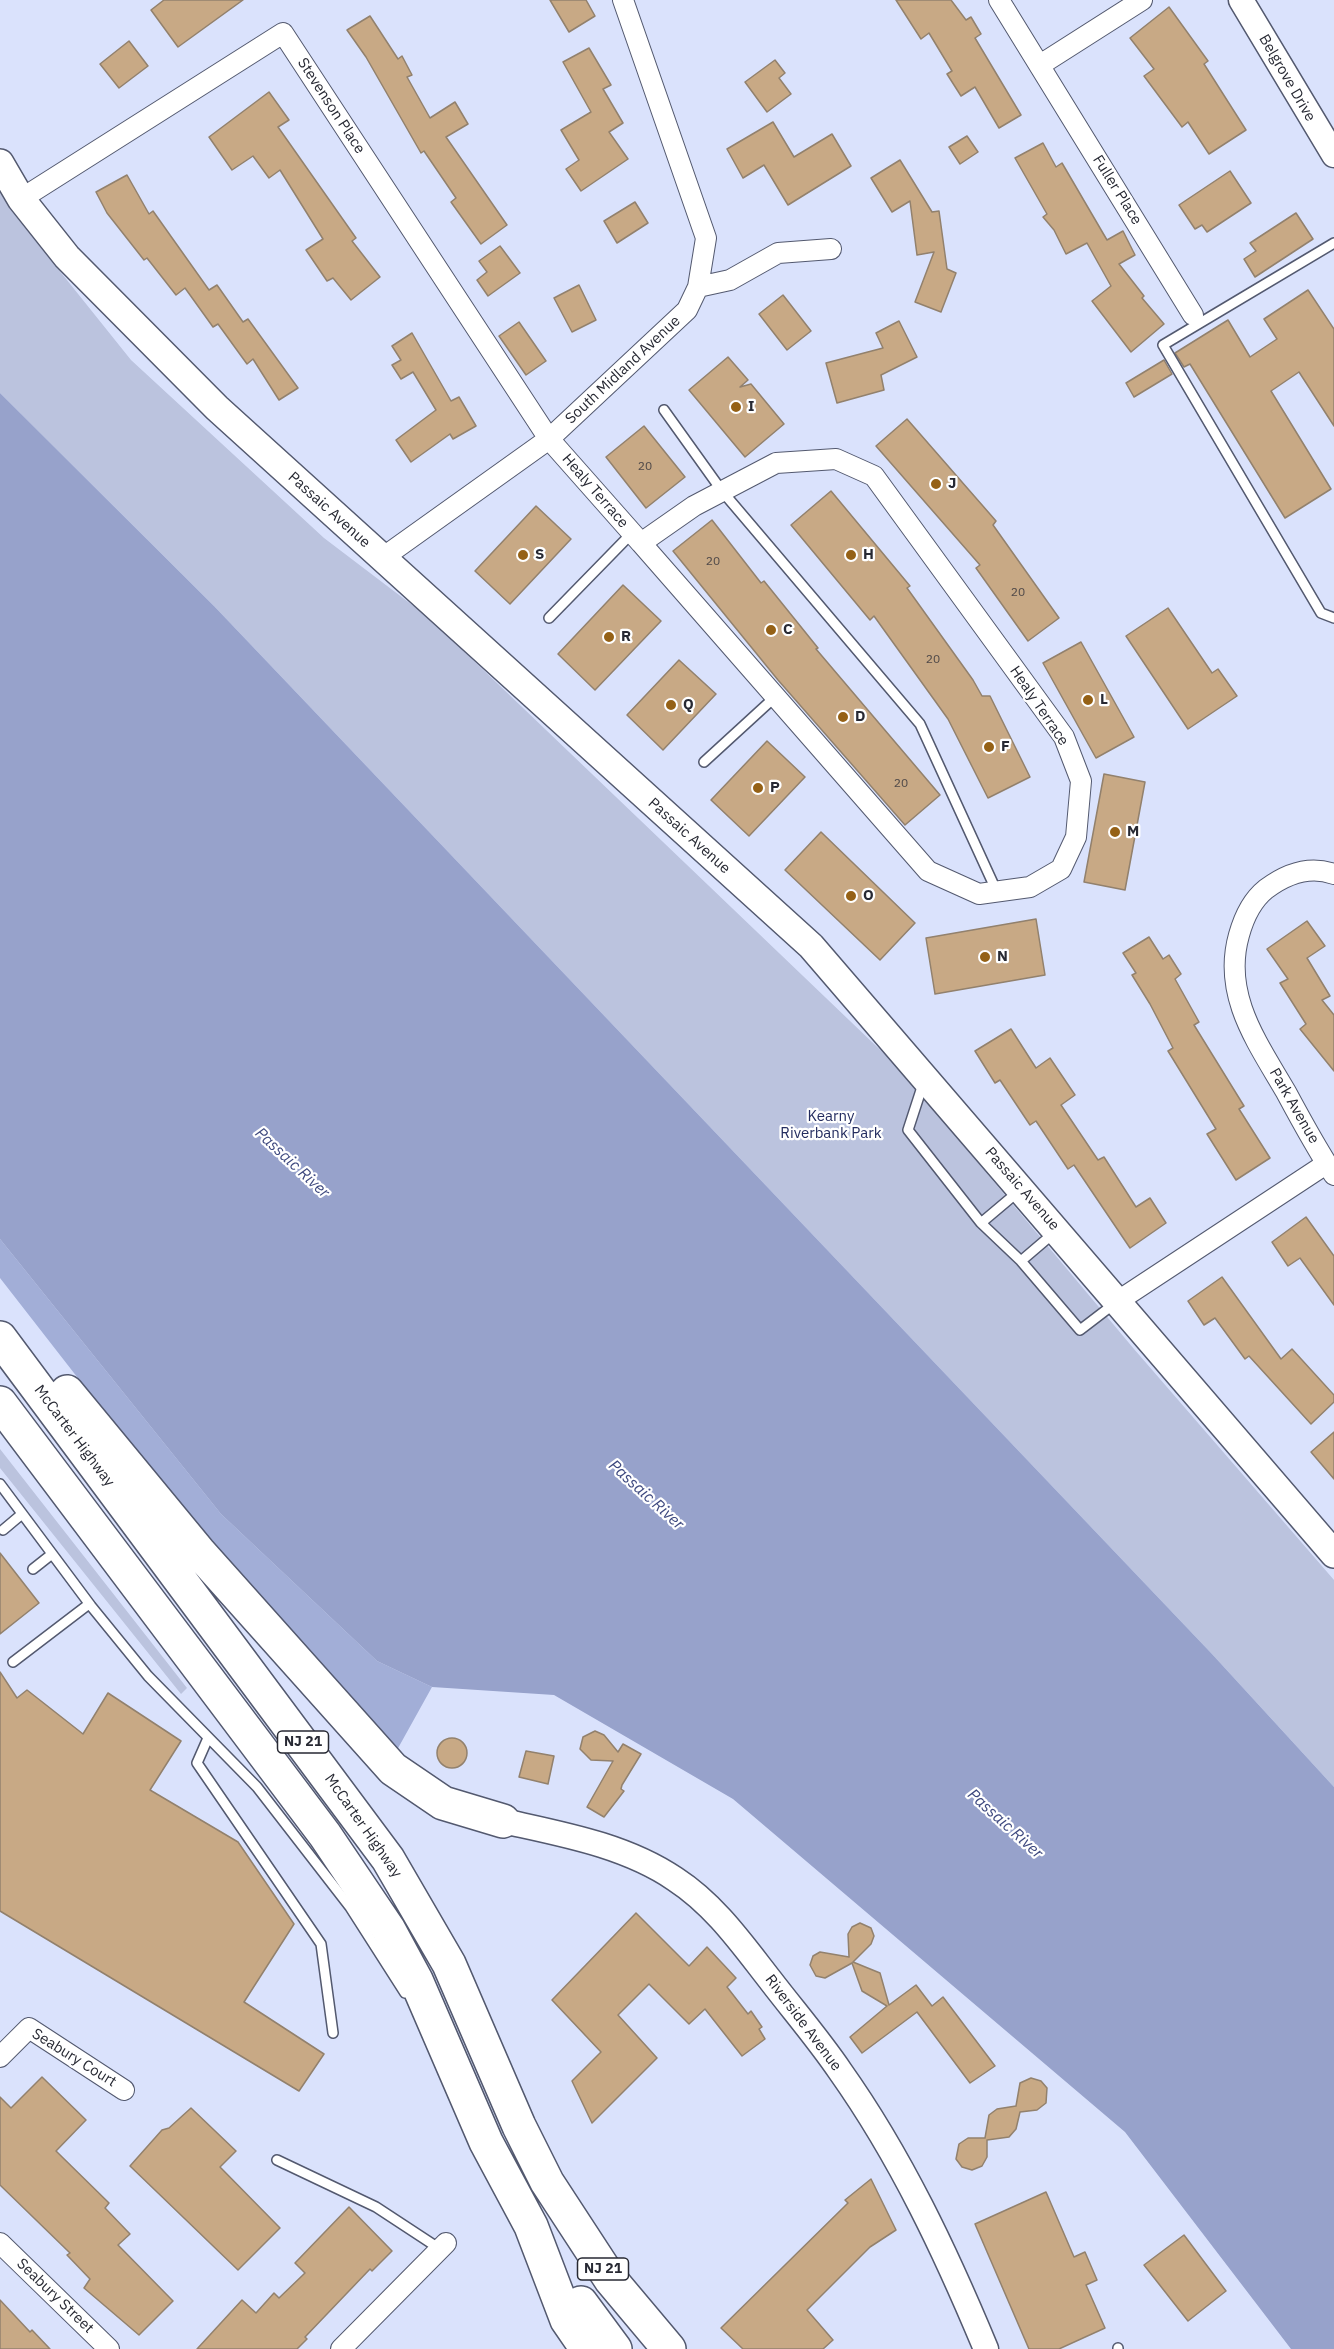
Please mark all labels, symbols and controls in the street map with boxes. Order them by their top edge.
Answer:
street label: Belgrove Drive [1255,31,1319,125]
street label: Stevenson Place [293,55,369,157]
street label: Fuller Place [1088,152,1146,228]
street label: South Midland Avenue [562,312,684,428]
place label: I [748,398,754,416]
marker: I [729,400,743,414]
street label: Healy Terrace [558,450,632,532]
house number: 20 [638,460,652,474]
street label: Passaic Avenue [284,468,374,552]
place label: J [948,475,956,493]
marker: J [929,477,943,491]
place label: S [535,546,544,564]
place label: H [863,546,874,564]
marker: S [516,548,530,562]
marker: H [844,548,858,562]
house number: 20 [706,555,720,569]
house number: 20 [1011,586,1025,600]
place label: C [783,621,793,639]
marker: C [764,623,778,637]
place label: R [621,628,631,646]
marker: R [602,630,616,644]
house number: 20 [926,653,940,667]
street label: Healy Terrace [1006,663,1072,749]
place label: L [1100,691,1108,709]
marker: L [1081,693,1095,707]
place label: Q [683,696,694,714]
marker: Q [664,698,678,712]
place label: D [855,708,865,726]
marker: D [836,710,850,724]
place label: F [1001,738,1010,756]
marker: F [982,740,996,754]
house number: 20 [894,777,908,791]
place label: P [770,779,780,797]
marker: P [751,781,765,795]
street label: Passaic Avenue [644,794,734,878]
place label: M [1127,823,1139,841]
marker: M [1108,825,1122,839]
place label: O [863,887,874,905]
marker: O [844,889,858,903]
place label: N [997,948,1008,966]
marker: N [978,950,992,964]
street label: Park Avenue [1265,1065,1323,1147]
park label: Kearny Riverbank Park [780,1108,882,1143]
water label: Passaic River [251,1124,333,1202]
street label: Passaic Avenue [981,1144,1063,1234]
street label: McCarter Highway [30,1382,118,1490]
water label: Passaic River [604,1456,688,1534]
road number: NJ 21 [278,1731,328,1753]
street label: McCarter Highway [320,1771,406,1881]
water label: Passaic River [963,1785,1047,1863]
street label: Riverside Avenue [761,1971,845,2075]
street label: Seabury Court [29,2025,119,2091]
street label: Seabury Street [13,2255,97,2337]
road number: NJ 21 [578,2258,628,2280]

